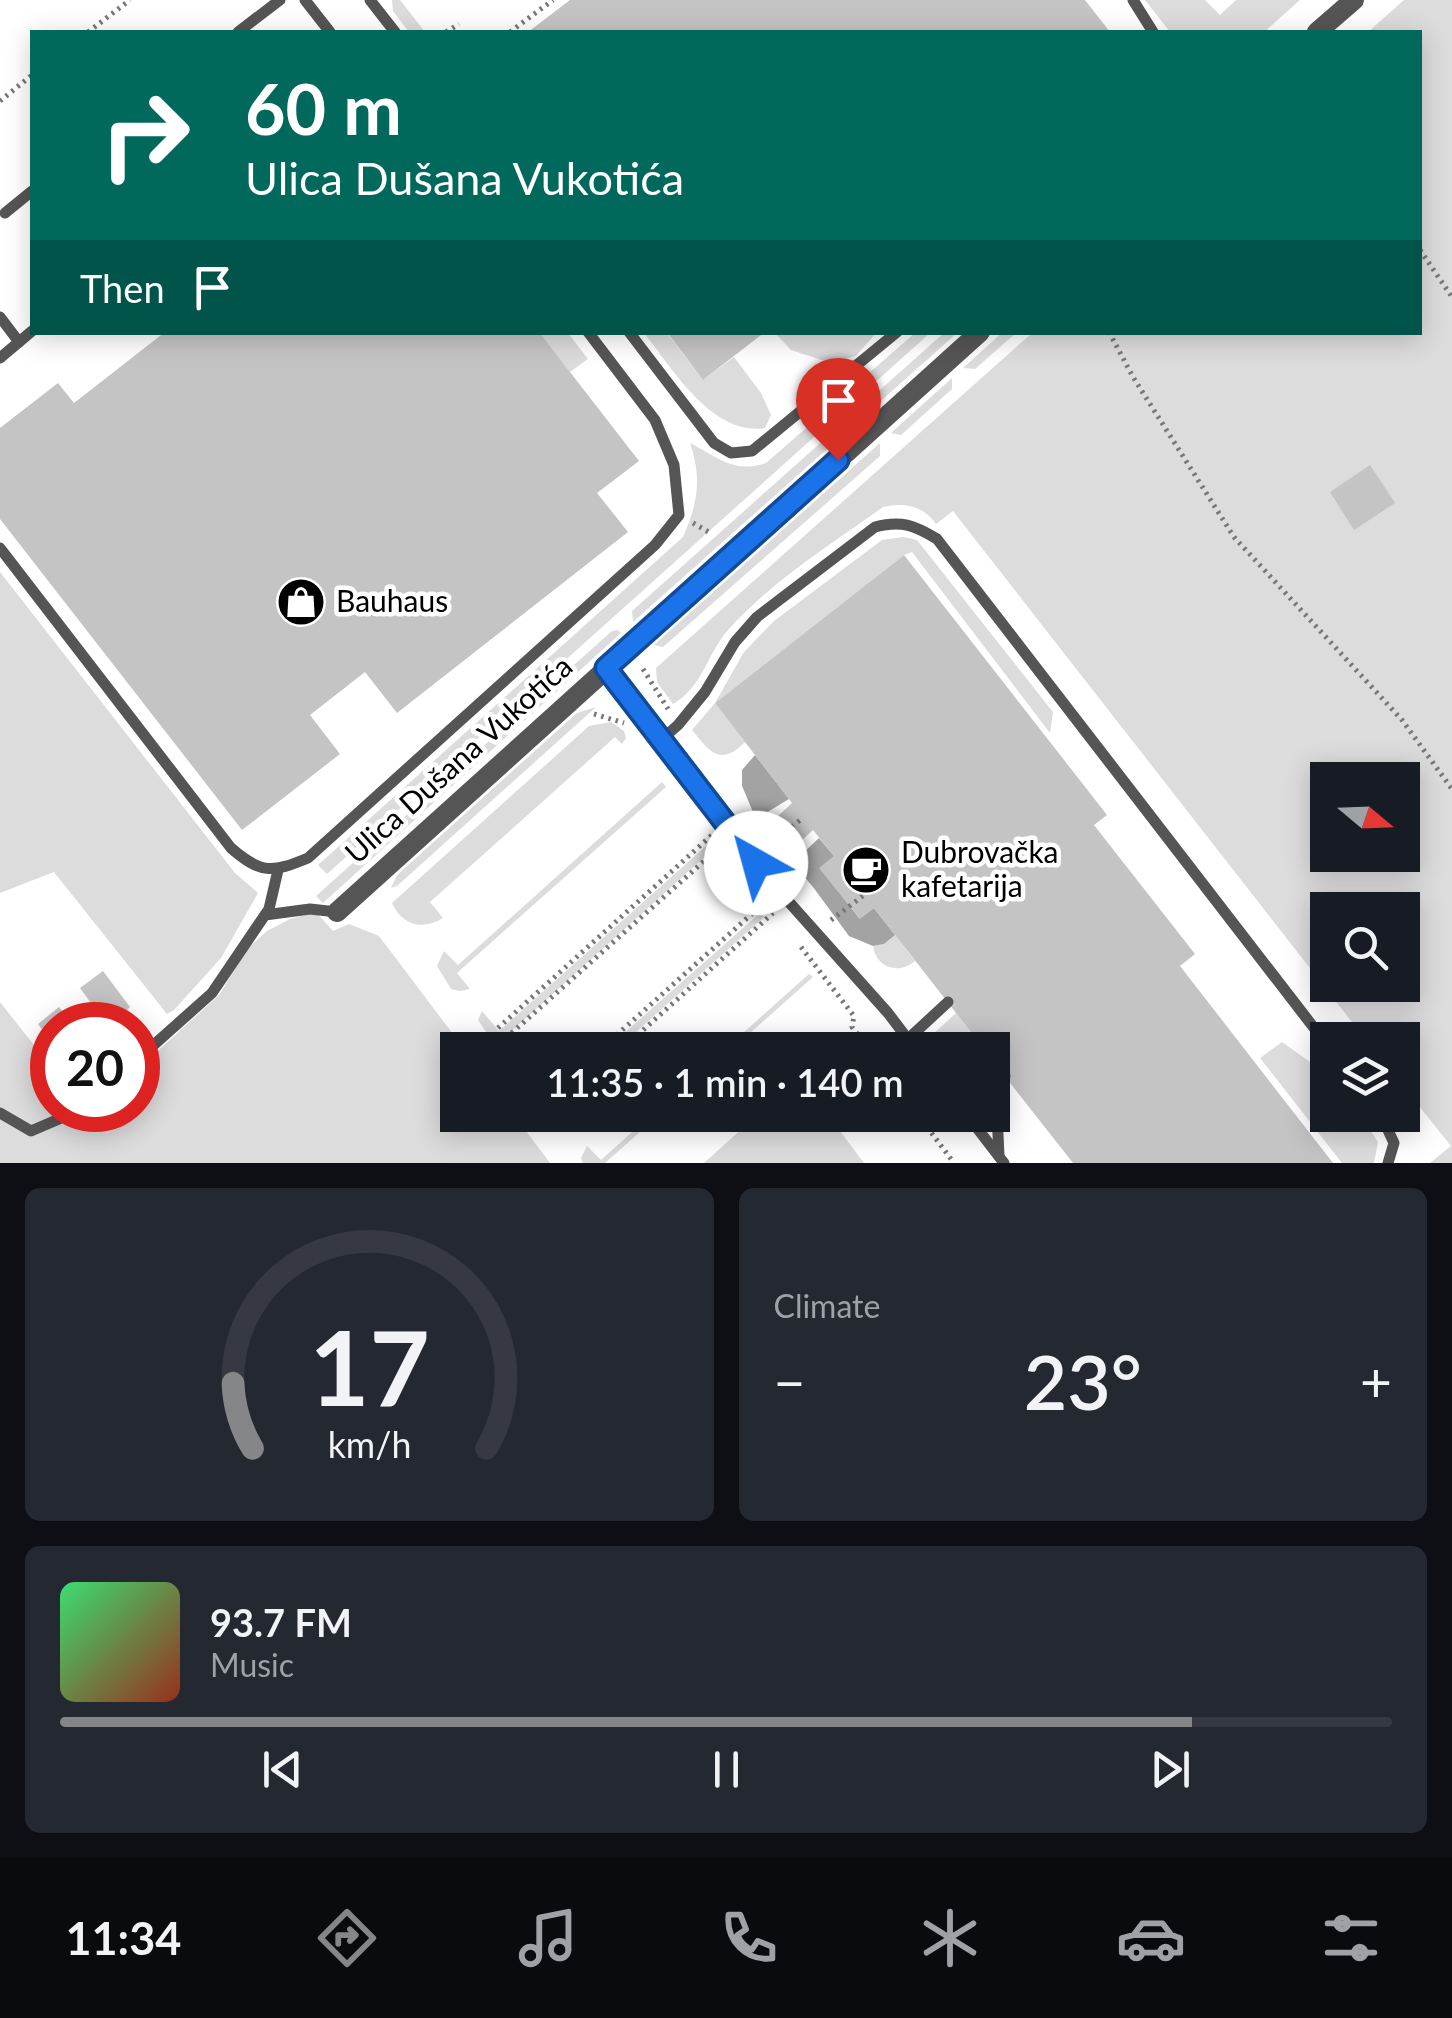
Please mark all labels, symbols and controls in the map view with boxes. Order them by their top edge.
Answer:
text: 60 m [245,66,402,150]
icon: right [80,70,210,200]
text: Ulica Dušana Vukotića [245,151,684,205]
icon: arrive [185,260,240,315]
text: Then [80,265,165,311]
pin [796,358,881,461]
icon: arrive [811,373,866,428]
shop icon: Bauhaus [275,576,327,628]
place label: Bauhaus [336,582,448,618]
street label: Ulica Dušana Vukotića [337,647,578,870]
north arrow [1310,762,1420,872]
map controls [1310,762,1420,1132]
position arrow [704,811,808,915]
place label: Dubrovačka kafetarija [901,833,1059,903]
cafe icon: Dubrovačka kafetarija [840,844,892,896]
button: search [1310,892,1420,1002]
speed limit sign: 20 [30,1002,160,1132]
button: layers [1310,1022,1420,1132]
text: 11:35 · 1 min · 140 m [547,1059,903,1105]
text: Climate [774,1286,880,1325]
text: 17 [309,1303,430,1428]
text: 23° [1024,1336,1142,1426]
text: − [774,1348,805,1414]
text: + [1360,1348,1392,1414]
text: km/h [327,1423,411,1466]
text: 93.7 FM [210,1599,352,1645]
text: Music [210,1645,294,1684]
icon: previous [255,1742,310,1797]
icon: pause [699,1742,754,1797]
icon: next [1143,1742,1198,1797]
icon: directions [312,1903,382,1973]
icon: music [513,1903,583,1973]
icon: phone [714,1903,784,1973]
icon: climate [915,1903,985,1973]
icon: car [1116,1903,1186,1973]
icon: filters [1316,1903,1386,1973]
text: 11:34 [65,1911,181,1965]

